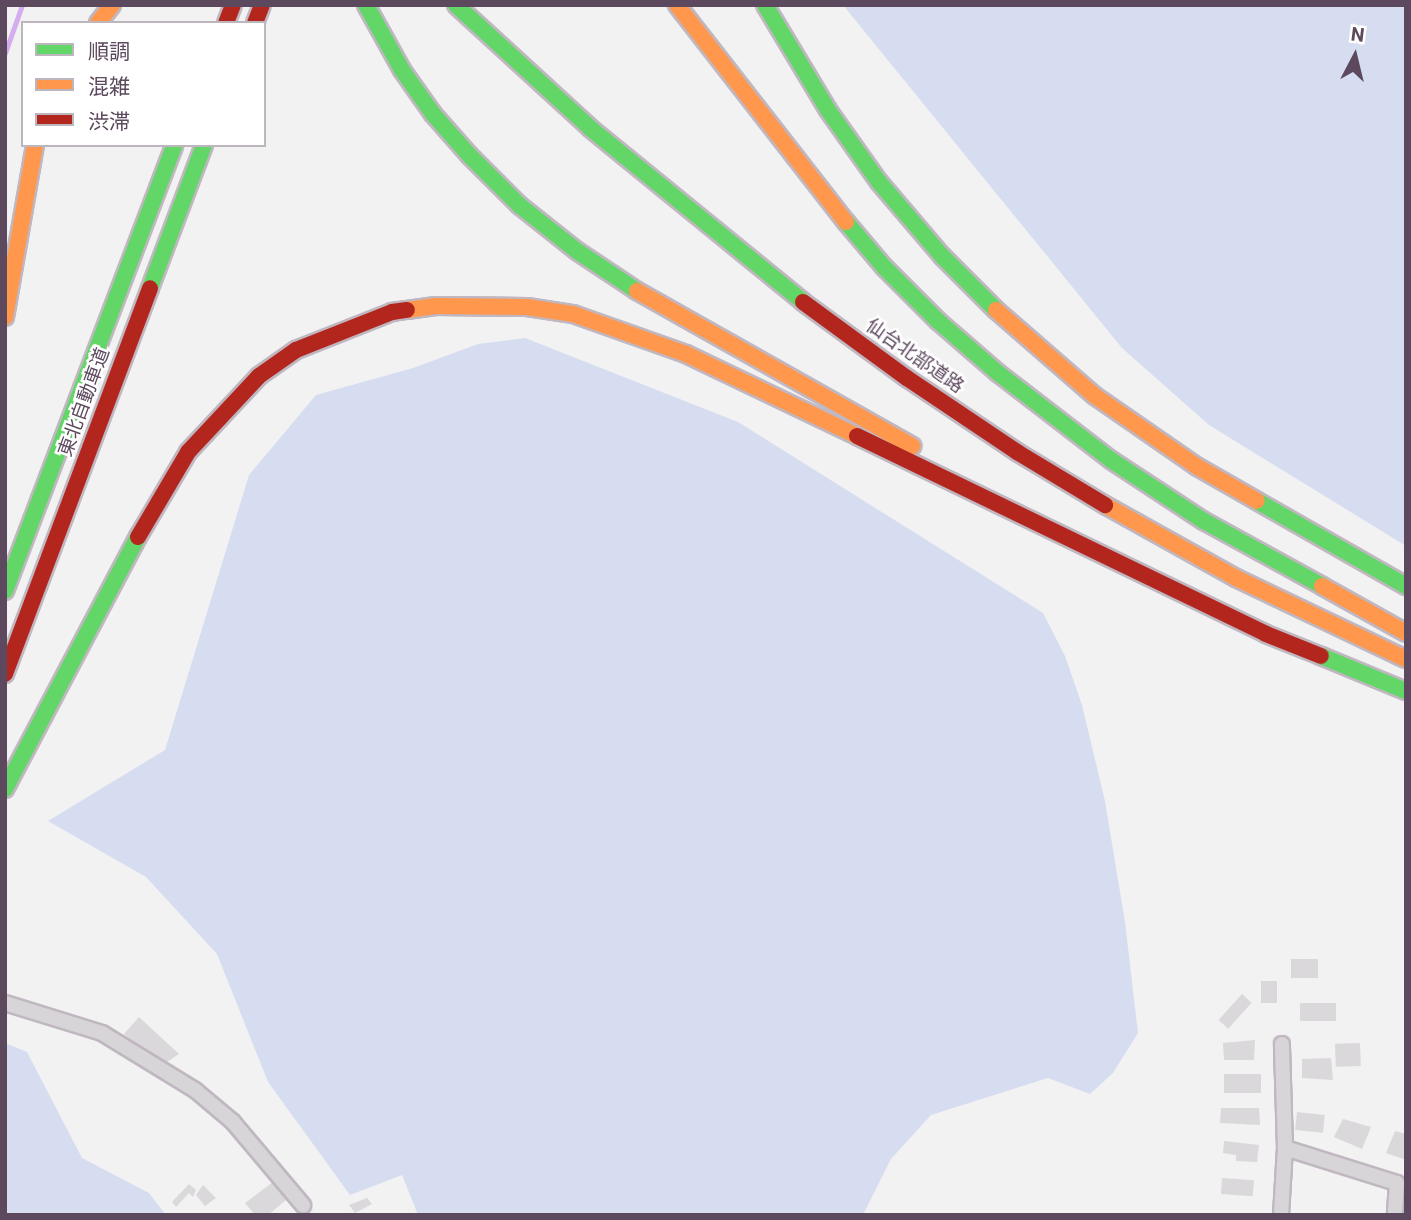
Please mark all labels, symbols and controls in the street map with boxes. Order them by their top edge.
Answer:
legend [21,21,266,147]
north arrow [1320,21,1390,91]
text: N [1350,22,1366,47]
text: 順調 [88,40,130,64]
text: 混雑 [88,75,130,99]
text: 渋滞 [88,110,130,134]
street label: 仙台北部道路 [862,314,968,398]
street label: 東北自動車道 [54,345,114,459]

